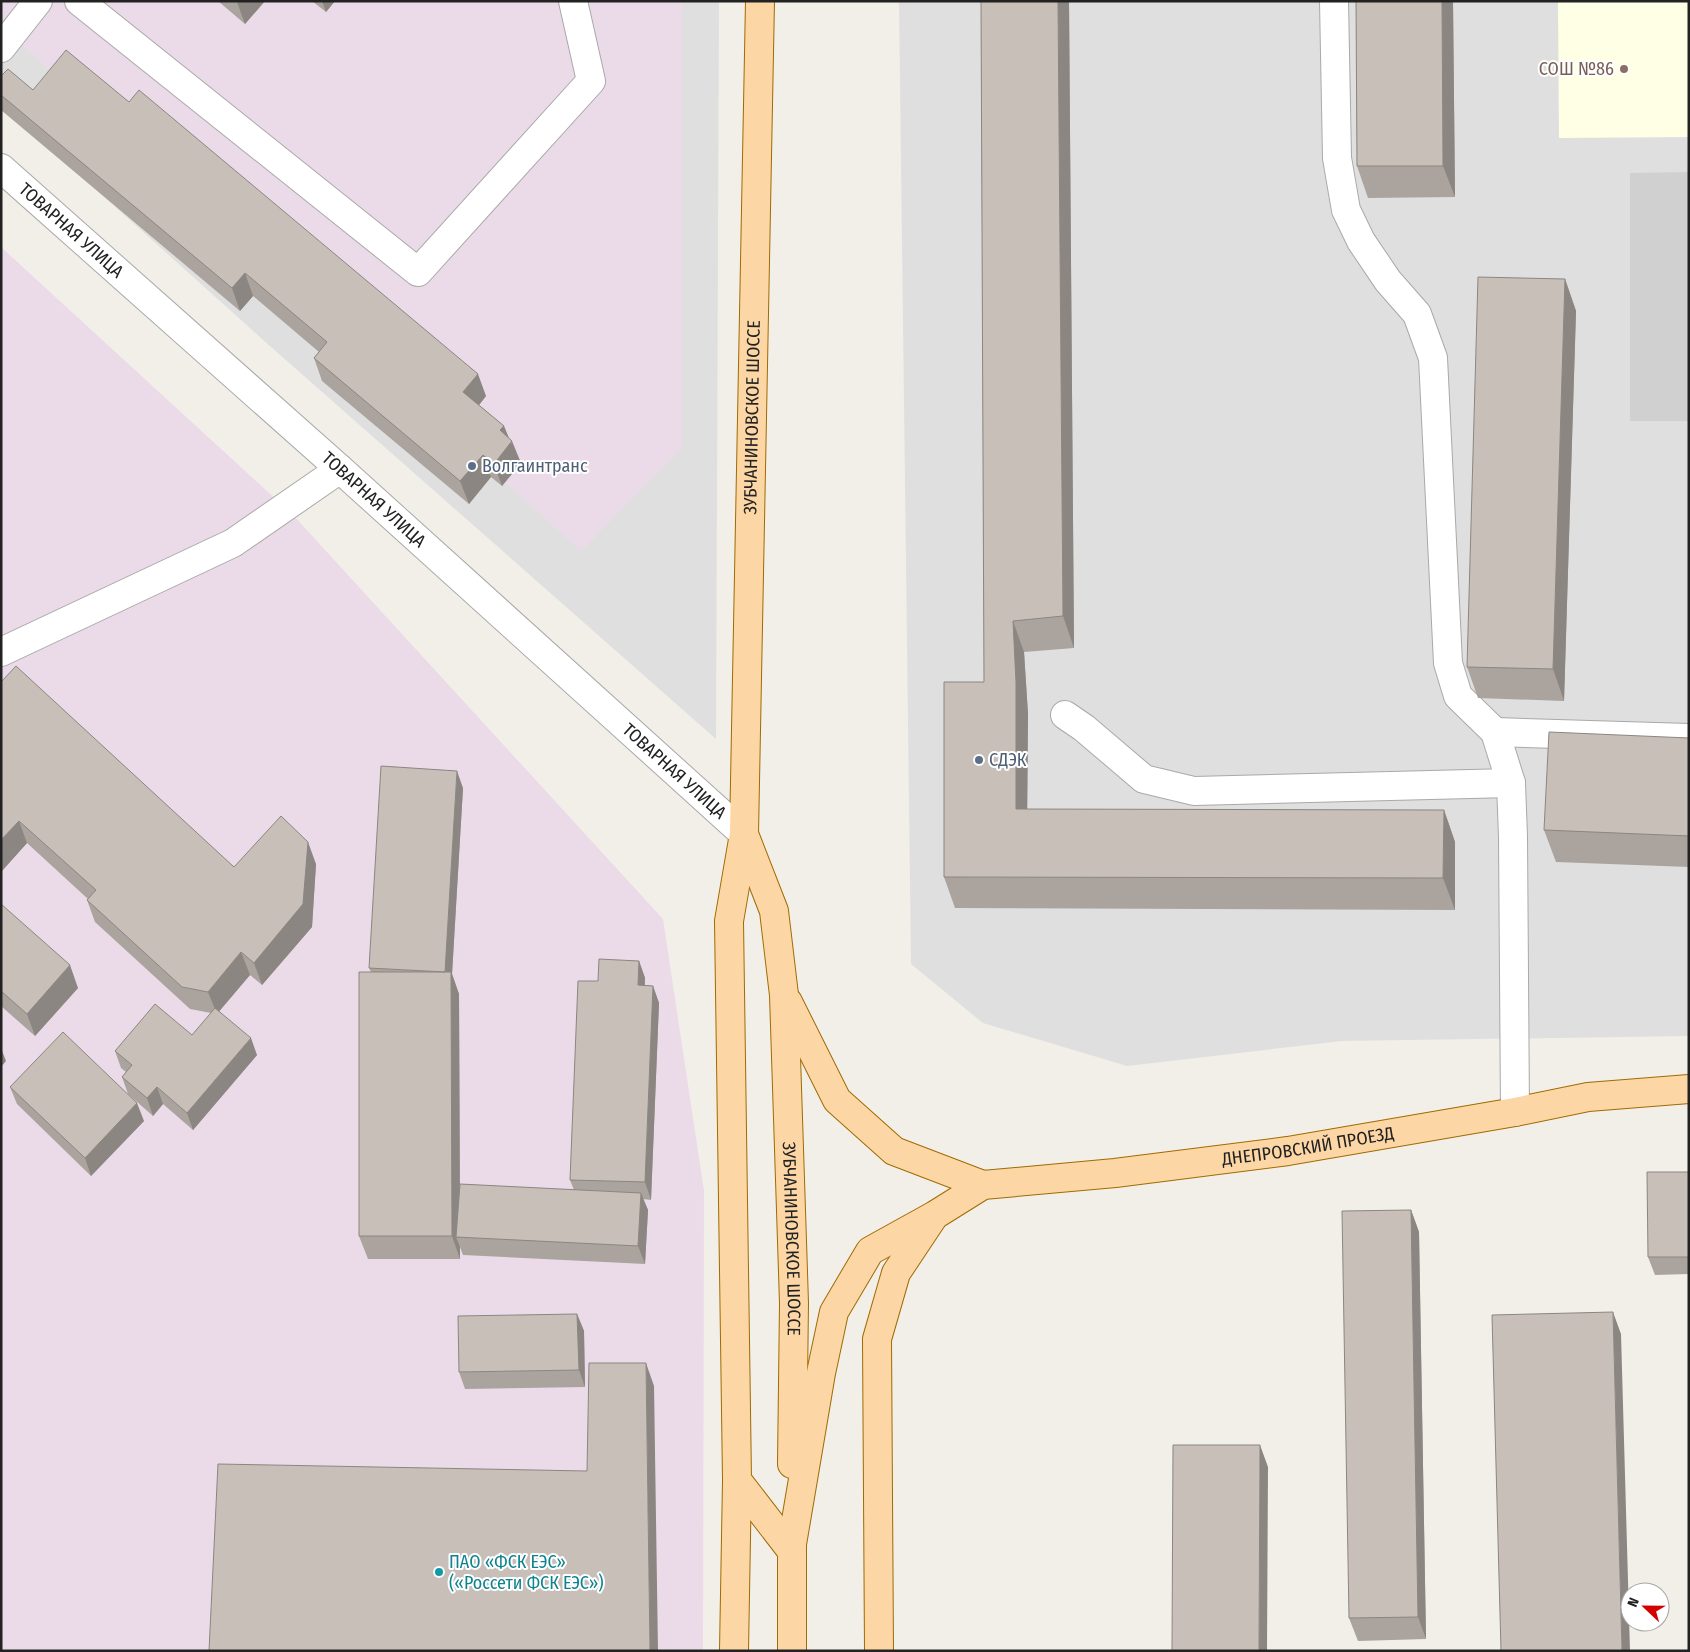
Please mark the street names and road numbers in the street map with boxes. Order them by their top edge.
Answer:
street label: ТОВАРНАЯ УЛИЦА [14,178,129,283]
street label: ЗУБЧАНИНОВСКОЕ ШОССЕ [739,320,765,515]
street label: ТОВАРНАЯ УЛИЦА [317,447,431,553]
street label: ТОВАРНАЯ УЛИЦА [618,719,731,824]
street label: ДНЕПРОВСКИЙ ПРОЕЗД [1220,1122,1396,1170]
street label: ЗУБЧАНИНОВСКОЕ ШОССЕ [778,1141,805,1336]

